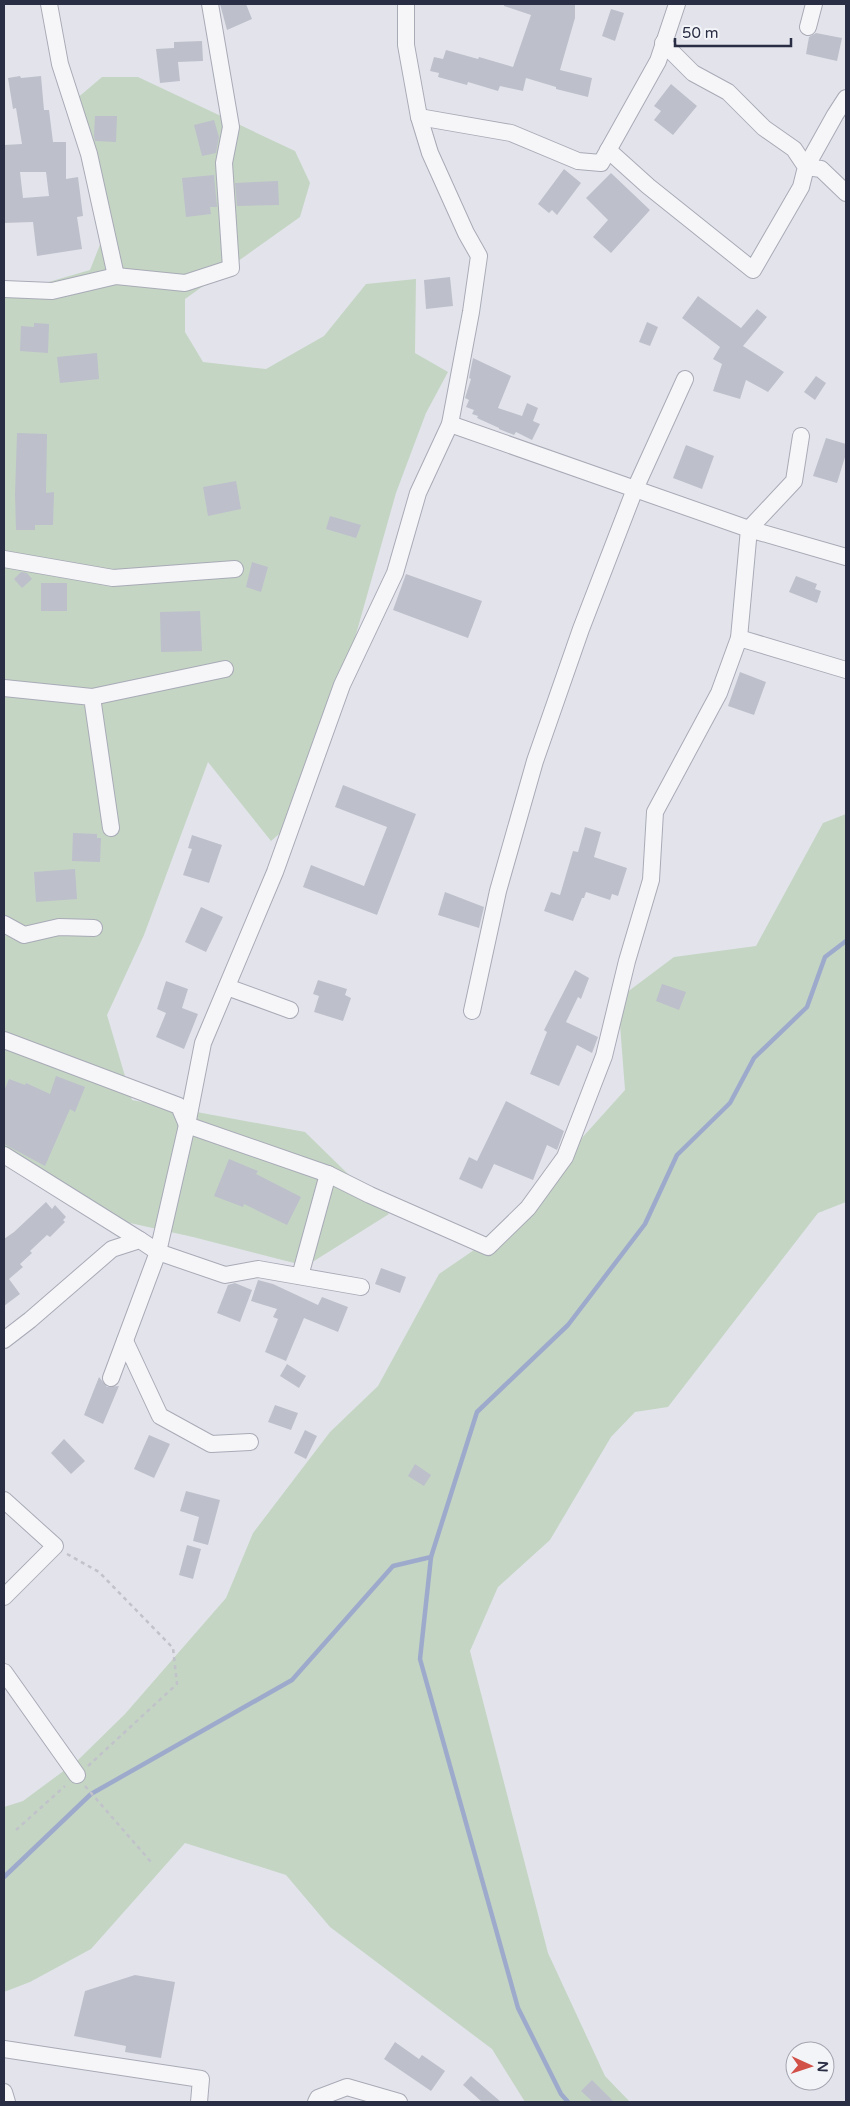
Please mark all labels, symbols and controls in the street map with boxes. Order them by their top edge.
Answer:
scale bar [675,15,791,47]
text: 50 m [682,24,719,42]
north arrow [785,2041,835,2091]
text: N [814,2061,831,2073]

